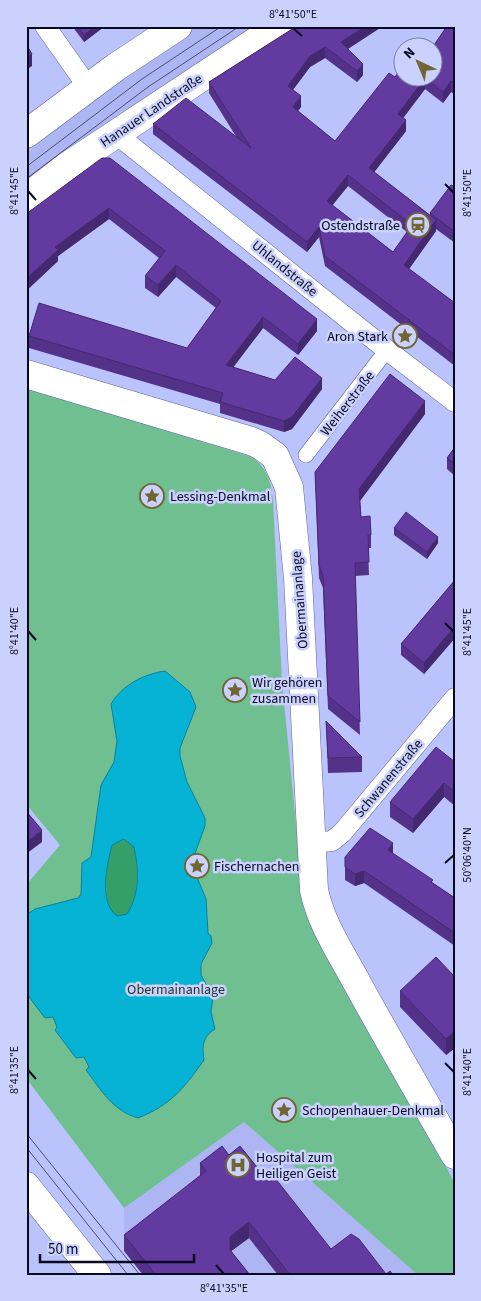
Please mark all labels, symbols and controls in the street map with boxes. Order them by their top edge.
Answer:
text: 8°41'50"E [269,6,317,23]
north arrow [394,38,444,88]
text: N [399,43,420,64]
street label: Hanauer Landstraße [97,69,207,152]
text: 8°41'45"E [6,167,23,215]
text: 8°41'50"E [459,169,476,217]
station icon: Ostendstraße [405,212,431,238]
place label: Ostendstraße [321,216,400,236]
street label: Uhlandstraße [247,236,322,302]
place icon: Aron Stark [392,323,418,349]
place label: Aron Stark [327,327,388,347]
street label: Weiherstraße [316,367,380,440]
place icon: Lessing-Denkmal [139,483,165,509]
place label: Lessing-Denkmal [170,487,271,507]
street label: Obermainanlage [287,550,313,649]
text: 8°41'40"E [6,607,23,655]
text: 8°41'45"E [459,608,476,656]
place label: Wir gehören zusammen [252,673,322,709]
place icon: Wir gehören zusammen [222,677,248,703]
street label: Schwanenstraße [350,735,428,822]
text: 50°06'40"N [459,827,476,883]
place icon: Fischernachen [184,853,210,879]
place label: Fischernachen [214,857,299,877]
park label: Obermainanlage [127,980,225,1000]
text: 8°41'35"E [6,1046,23,1094]
text: 8°41'40"E [459,1048,476,1096]
place icon: Schopenhauer-Denkmal [271,1097,297,1123]
place label: Schopenhauer-Denkmal [302,1101,444,1121]
place label: Hospital zum Heiligen Geist [256,1148,336,1184]
hospital icon: Hospital zum Heiligen Geist [225,1152,251,1178]
scale bar [40,1231,194,1263]
text: 50 m [48,1239,78,1260]
text: 8°41'35"E [200,1280,248,1297]

